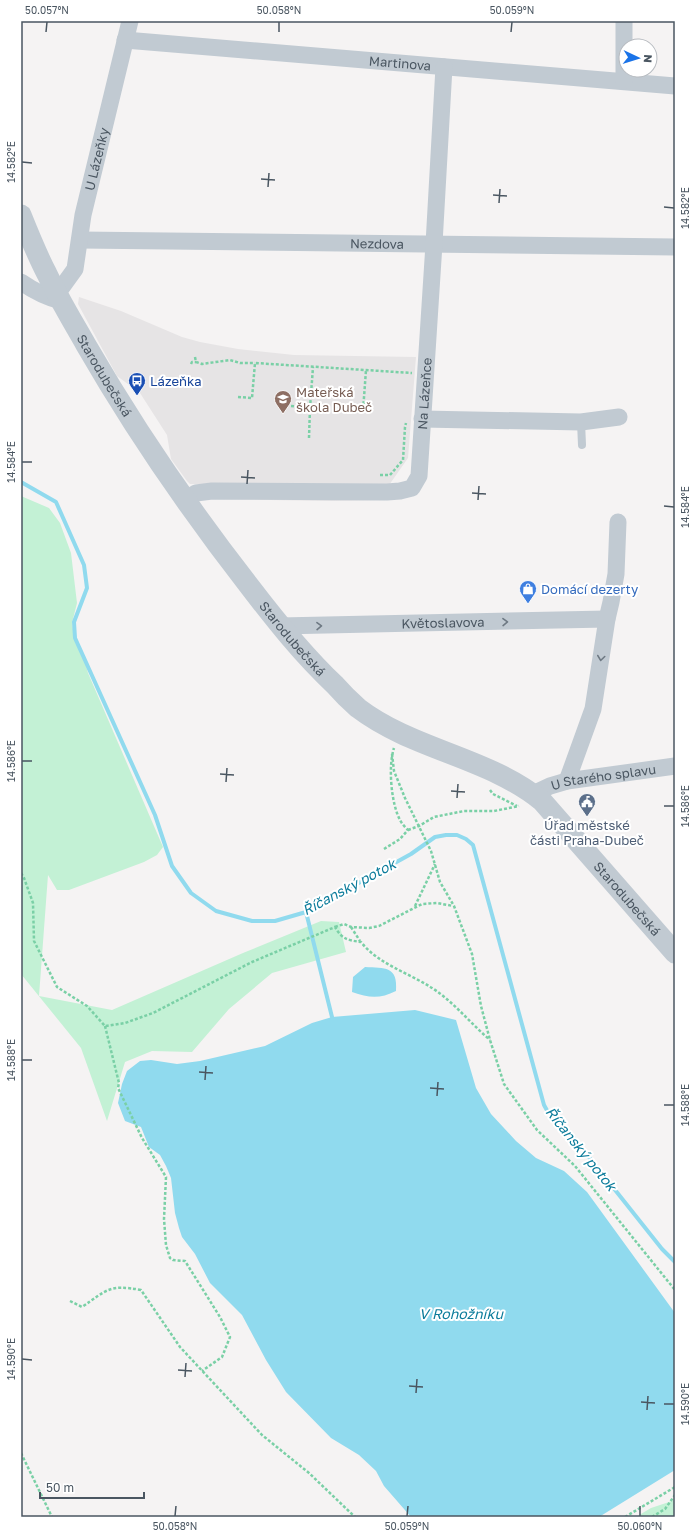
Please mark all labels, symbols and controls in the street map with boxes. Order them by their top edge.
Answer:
text: 50.057°N [25,4,69,16]
text: 50.058°N [257,4,301,16]
text: 50.059°N [490,4,534,16]
north arrow [618,38,658,78]
street label: Martinova [368,52,432,74]
text: N [642,54,655,63]
street label: U Lázeňky [81,125,112,192]
text: 14.582°E [5,141,17,183]
text: 14.582°E [679,187,691,229]
street label: Nezdova [350,235,404,252]
street label: Starodubečská [74,331,135,420]
street label: Na Lázeňce [414,357,435,430]
bus stop icon: Lázeňka [127,371,147,396]
place label: Lázeňka [150,373,202,389]
place label: Mateřská škola Dubeč [296,384,372,415]
school or university icon: Mateřská škola Dubeč [273,389,293,414]
text: 14.584°E [5,441,17,483]
text: 14.584°E [679,486,691,528]
shop icon: Domácí dezerty [518,579,538,604]
place label: Domácí dezerty [541,581,639,597]
street label: Starodubečská [256,598,329,679]
street label: Květoslavova [401,614,485,631]
one-way arrow [502,617,508,626]
one-way arrow [316,621,322,630]
one-way arrow [597,655,606,661]
text: 14.586°E [5,740,17,782]
street label: U Starého splavu [549,761,657,793]
text: 14.586°E [679,785,691,827]
public building icon: Úřad městské části Praha-Dubeč [577,792,597,817]
place label: Úřad městské části Praha-Dubeč [530,817,644,848]
water label: Říčanský potok [299,854,400,918]
street label: Starodubečská [591,858,664,939]
text: 14.588°E [5,1039,17,1081]
text: 14.588°E [679,1084,691,1126]
water label: Říčanský potok [542,1103,622,1196]
water label: V Rohožníku [419,1305,504,1322]
text: 14.590°E [5,1338,17,1380]
text: 14.590°E [679,1383,691,1425]
scale bar [40,1474,144,1500]
text: 50 m [46,1480,74,1495]
text: 50.058°N [153,1520,197,1532]
text: 50.059°N [385,1520,429,1532]
text: 50.060°N [618,1520,662,1532]

